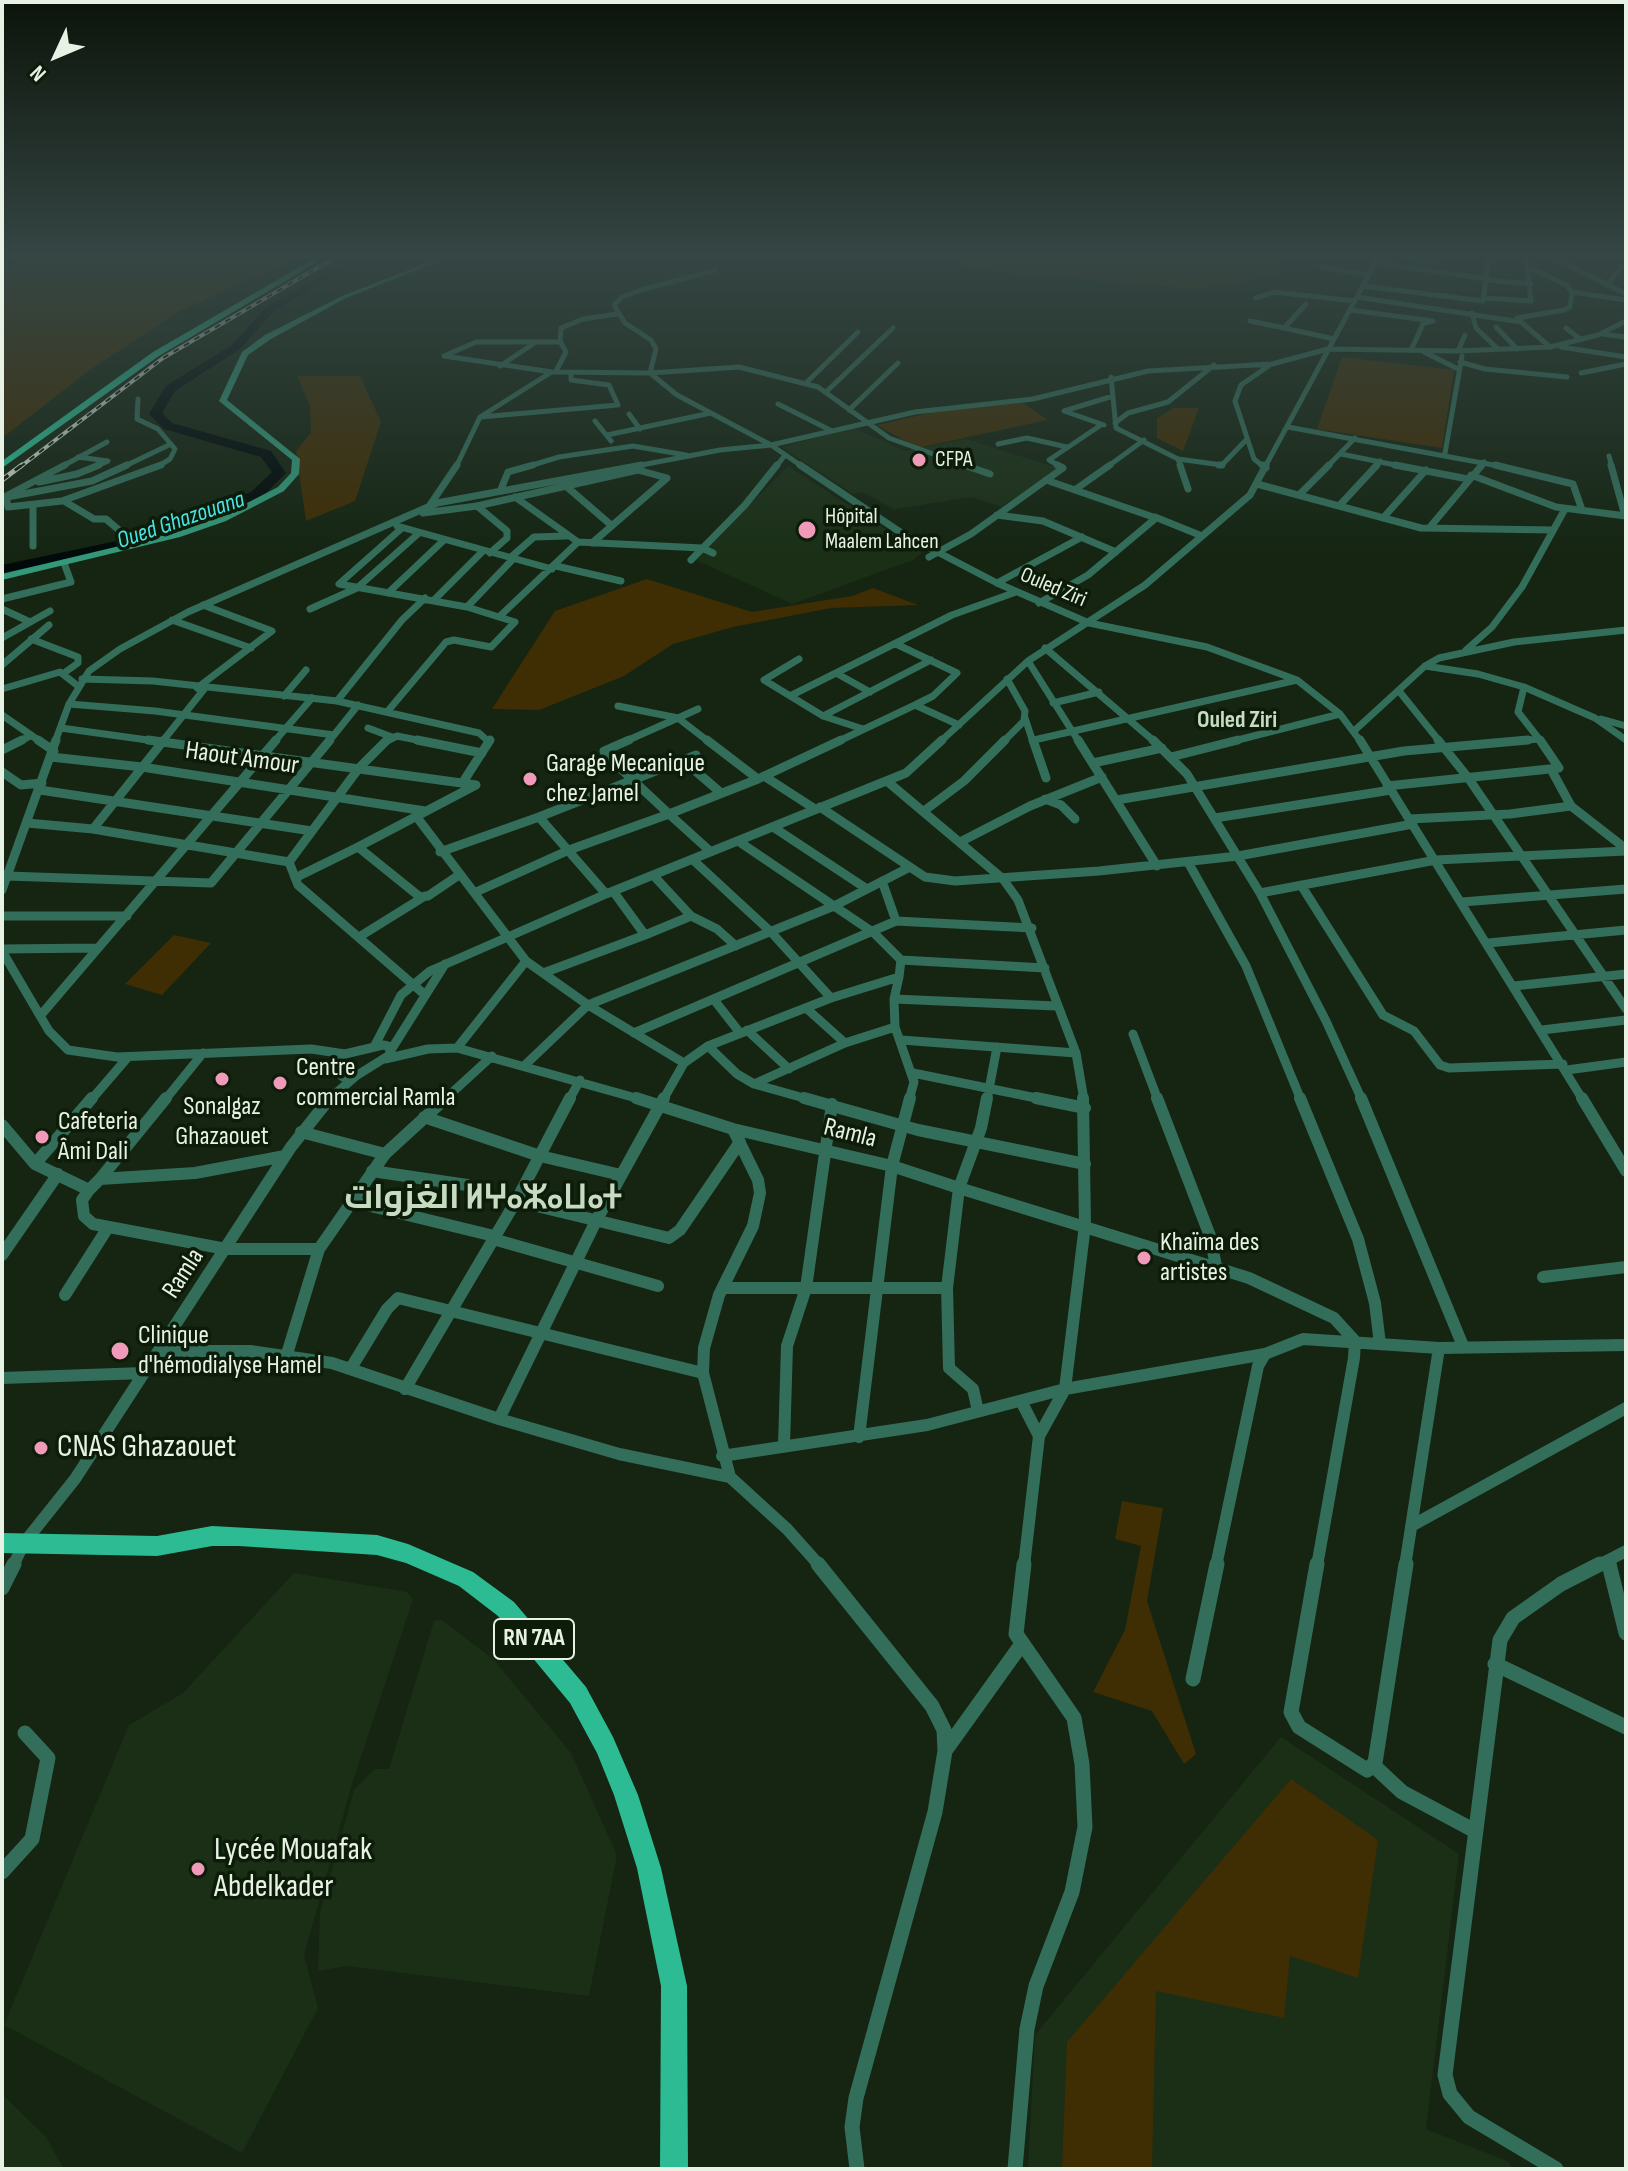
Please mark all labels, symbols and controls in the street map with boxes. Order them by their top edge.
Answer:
north arrow [16,16,96,96]
text: N [25,59,52,87]
place label: CFPA [935,447,973,473]
marker: CFPA [910,451,928,469]
water label: Oued Ghazouana [113,486,249,556]
place label: Hôpital Maalem Lahcen [825,504,939,556]
marker: Hôpital Maalem Lahcen [796,519,818,541]
street label: Ouled Ziri [1016,562,1090,614]
district label: Ouled Ziri [1197,707,1277,735]
street label: Haout Amour [183,736,301,782]
place label: Garage Mecanique chez Jamel [546,748,705,810]
marker: Garage Mecanique chez Jamel [521,770,539,788]
place label: Centre commercial Ramla [296,1052,455,1114]
marker: Sonalgaz Ghazaouet [213,1070,231,1088]
marker: Centre commercial Ramla [271,1074,289,1092]
place label: Sonalgaz Ghazaouet [175,1091,269,1152]
place label: Cafeteria Âmi Dali [58,1106,138,1168]
street label: Ramla [820,1112,880,1156]
marker: Cafeteria Âmi Dali [33,1128,51,1146]
district label: الغزوات ⵍⵖⴰⵣⴰⵡⴰⵜ [344,1179,622,1219]
place label: Khaïma des artistes [1160,1227,1259,1288]
street label: Ramla [156,1243,212,1305]
marker: Khaïma des artistes [1135,1249,1153,1267]
place label: Clinique d'hémodialyse Hamel [138,1320,322,1382]
marker: Clinique d'hémodialyse Hamel [109,1340,131,1362]
place label: CNAS Ghazaouet [57,1429,236,1467]
marker: CNAS Ghazaouet [32,1439,50,1457]
road number: RN 7AA [494,1619,574,1659]
place label: Lycée Mouafak Abdelkader [214,1832,372,1907]
marker: Lycée Mouafak Abdelkader [189,1860,207,1878]

